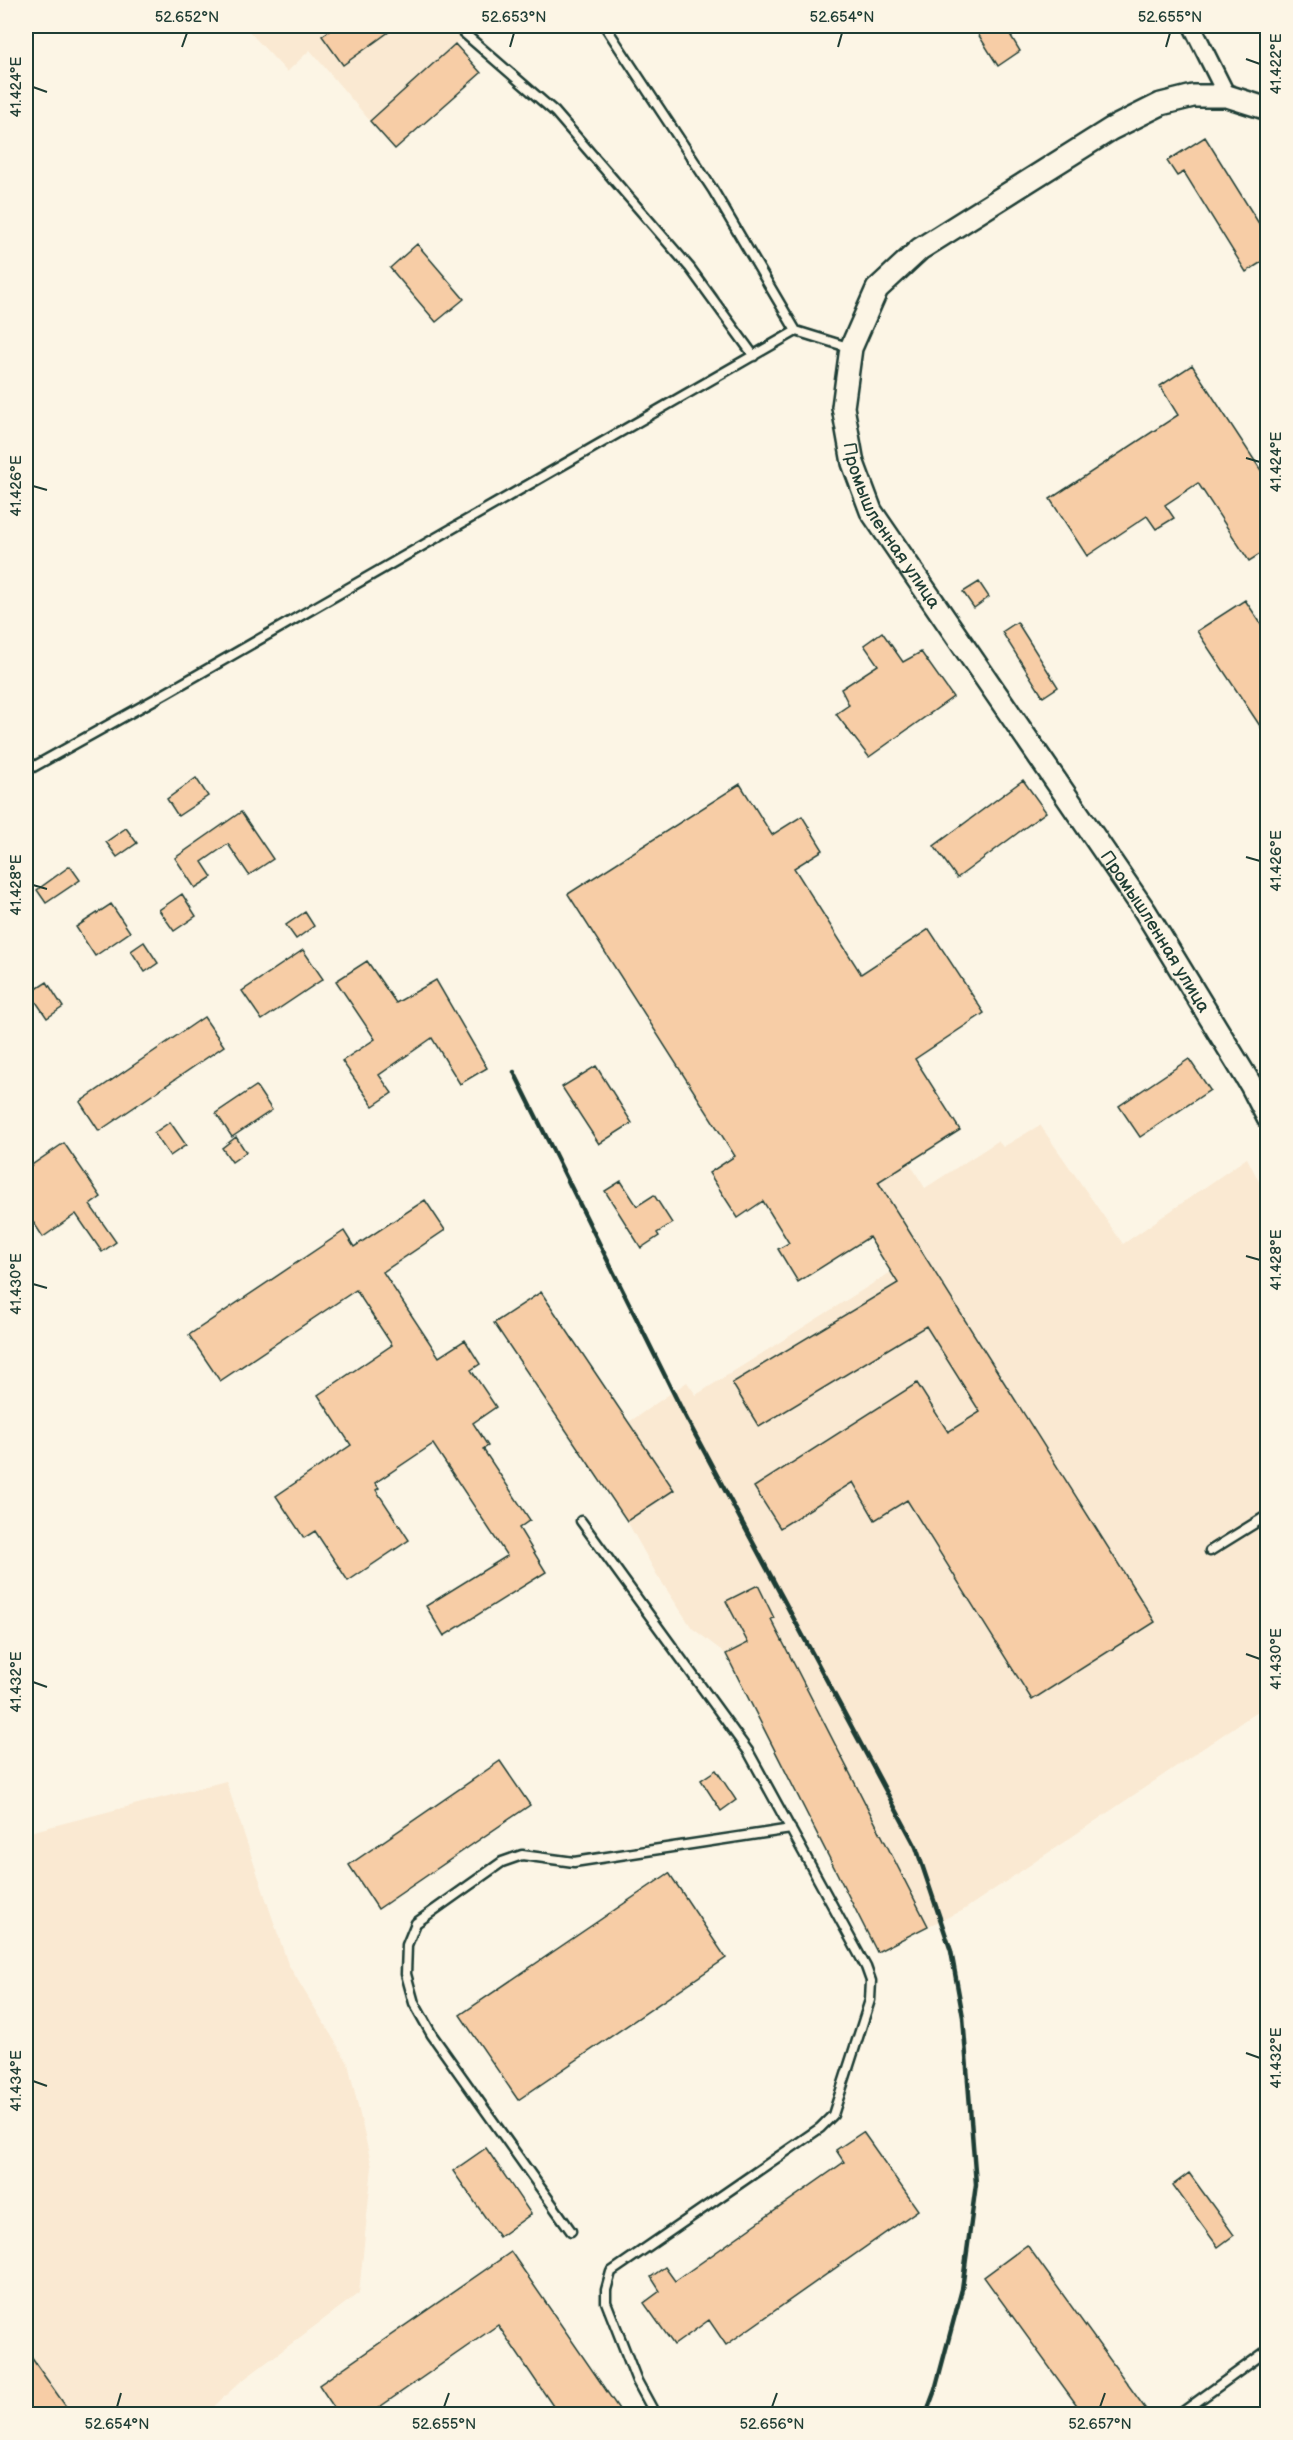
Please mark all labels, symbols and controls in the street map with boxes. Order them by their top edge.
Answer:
text: 52.652°N [155,8,219,27]
text: 52.653°N [481,8,547,27]
text: 52.654°N [810,8,874,27]
text: 52.655°N [1138,8,1202,27]
text: 41.422°E [1267,33,1286,95]
text: 41.424°E [7,56,26,118]
text: 41.424°E [1267,431,1286,493]
street label: Промышленная улица [838,441,945,613]
text: 41.426°E [7,455,26,517]
text: 41.426°E [1267,830,1286,892]
street label: Промышленная улица [1096,847,1214,1017]
text: 41.428°E [7,854,26,916]
text: 41.428°E [1267,1229,1286,1291]
text: 41.430°E [7,1253,26,1315]
text: 41.430°E [1267,1628,1286,1690]
text: 41.432°E [7,1651,26,1713]
text: 41.432°E [1267,2027,1286,2089]
text: 41.434°E [7,2050,26,2112]
text: 52.654°N [85,2415,149,2434]
text: 52.655°N [412,2415,476,2434]
text: 52.656°N [739,2415,805,2434]
text: 52.657°N [1068,2415,1132,2434]

